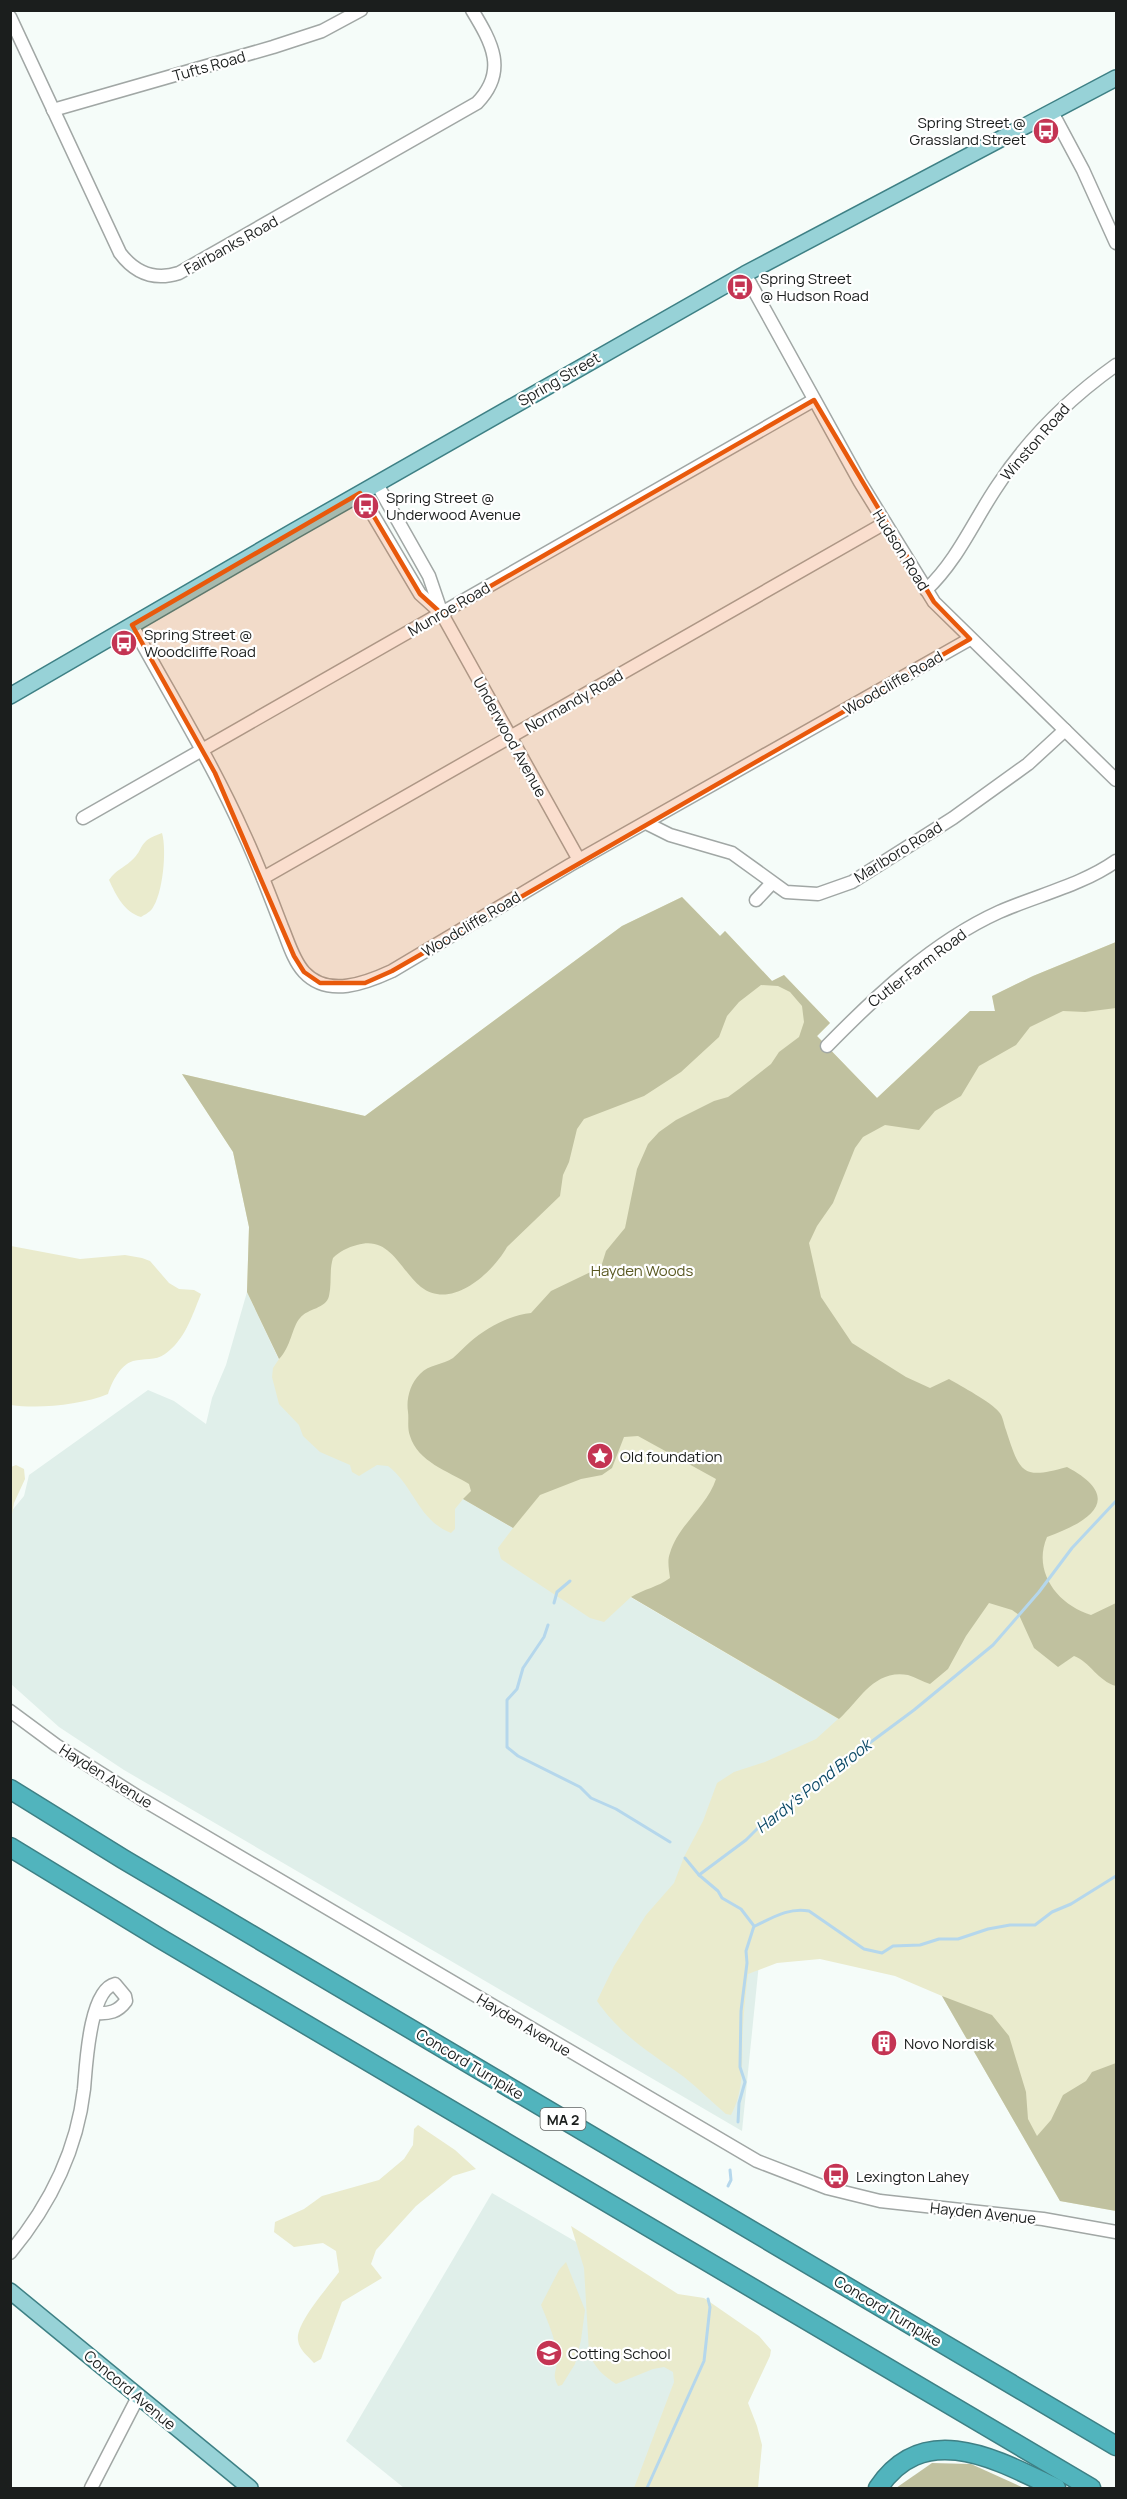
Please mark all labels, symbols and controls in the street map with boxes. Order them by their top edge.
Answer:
street label: Tufts Road [170,46,248,86]
place label: Spring Street @ Grassland Street [910,112,1026,150]
bus stop icon: Spring Street @ Grassland Street [1031,116,1061,146]
street label: Fairbanks Road [180,211,282,279]
place label: Spring Street @ Hudson Road [760,268,869,306]
bus stop icon: Spring Street @ Hudson Road [725,272,755,302]
street label: Spring Street [514,347,604,411]
street label: Winston Road [996,399,1074,485]
place label: Spring Street @ Underwood Avenue [386,487,521,525]
bus stop icon: Spring Street @ Underwood Avenue [351,491,381,521]
street label: Hudson Road [868,505,934,595]
street label: Munroe Road [404,577,494,641]
place label: Spring Street @ Woodcliffe Road [144,624,256,662]
bus stop icon: Spring Street @ Woodcliffe Road [109,628,139,658]
street label: Woodcliffe Road [839,646,947,720]
street label: Normandy Road [521,664,627,738]
street label: Underwood Avenue [468,673,552,801]
street label: Marlboro Road [850,817,946,887]
street label: Woodcliffe Road [418,886,524,962]
street label: Cutler Farm Road [863,924,971,1012]
park label: Hayden Woods [591,1260,693,1281]
place icon: Old foundation [585,1441,615,1471]
place label: Old foundation [620,1446,723,1467]
water label: Hardy's Pond Brook [751,1733,877,1838]
street label: Hayden Avenue [55,1739,157,1813]
street label: Hayden Avenue [473,1989,575,2062]
street label: Concord Turnpike [412,2023,528,2105]
building icon: Novo Nordisk [869,2028,899,2058]
place label: Novo Nordisk [904,2033,995,2054]
road number: MA 2 [540,2108,586,2130]
bus stop icon: Lexington Lahey [821,2161,851,2191]
place label: Lexington Lahey [856,2166,969,2187]
street label: Hayden Avenue [929,2197,1037,2229]
street label: Concord Turnpike [830,2270,946,2352]
school or university icon: Cotting School [534,2338,564,2368]
place label: Cotting School [568,2343,671,2364]
street label: Concord Avenue [80,2345,181,2435]

